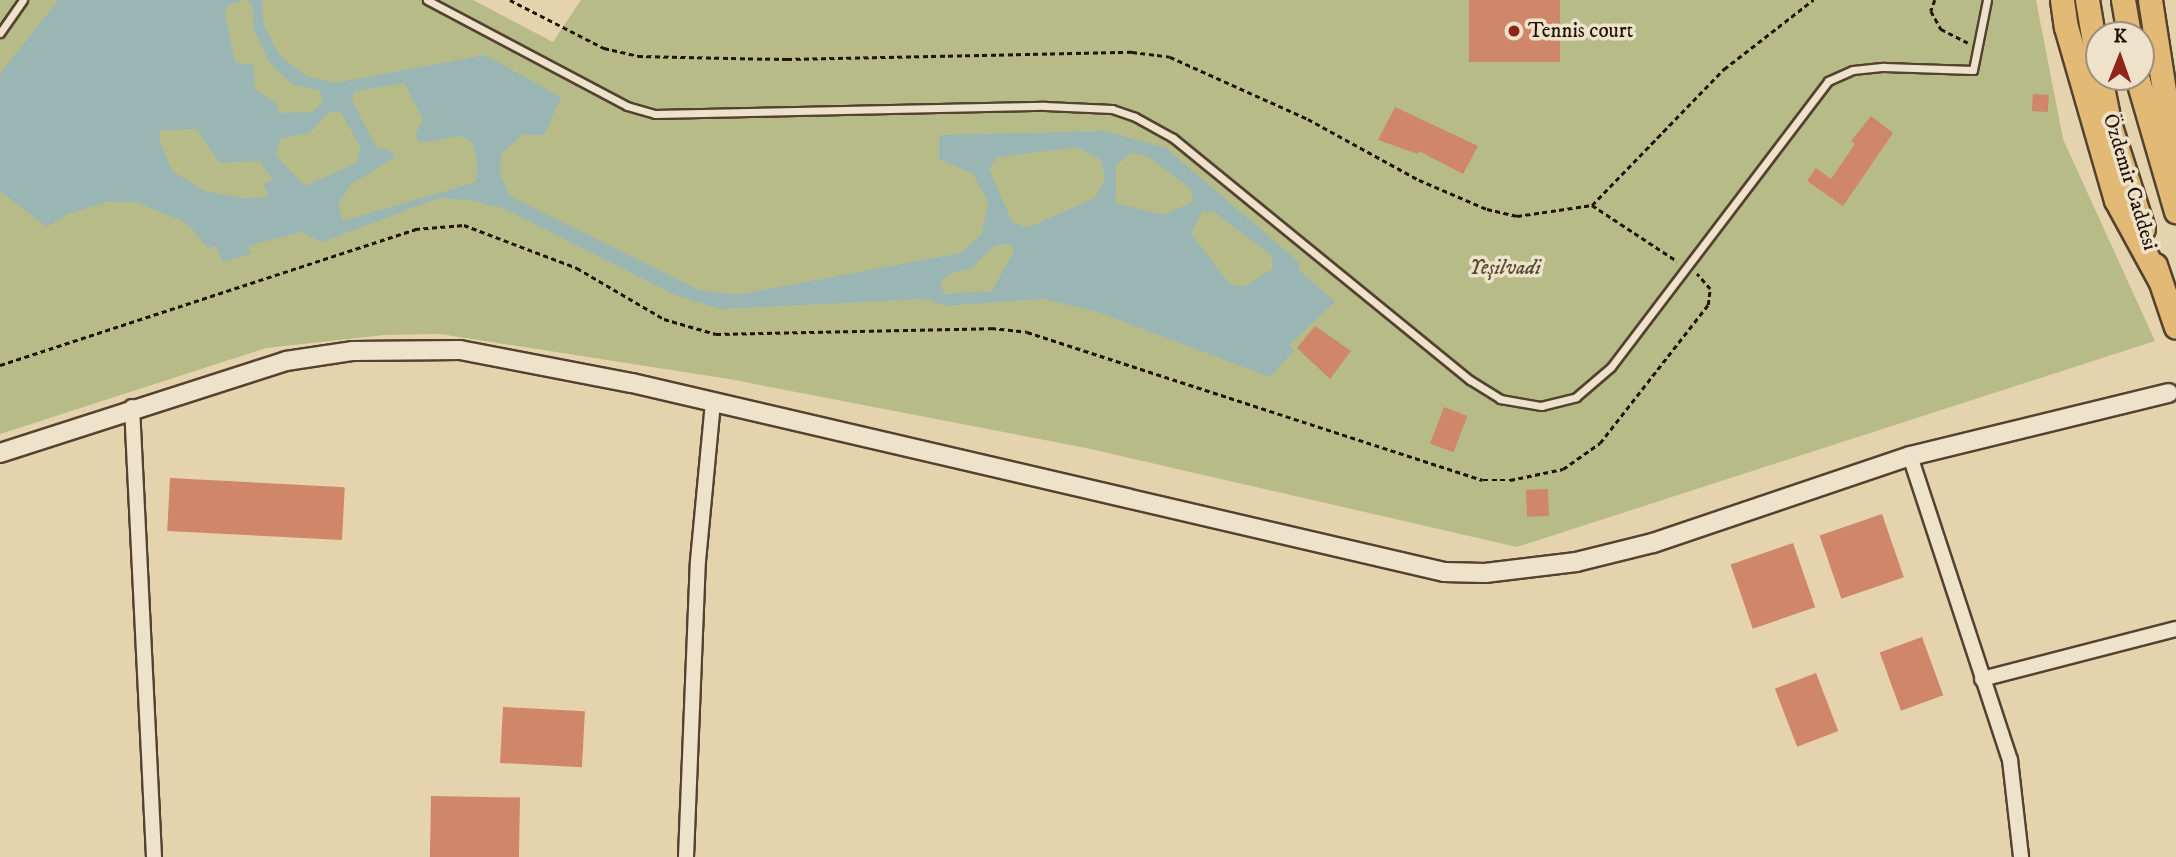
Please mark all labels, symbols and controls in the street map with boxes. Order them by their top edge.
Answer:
place label: Tennis court [1528,18,1633,44]
north arrow [2085,21,2155,91]
marker: Tennis court [1506,23,1522,39]
text: K [2113,25,2127,48]
street label: Özdemir Caddesi [2097,111,2163,253]
park label: Yeşilvadi [1469,255,1541,281]

